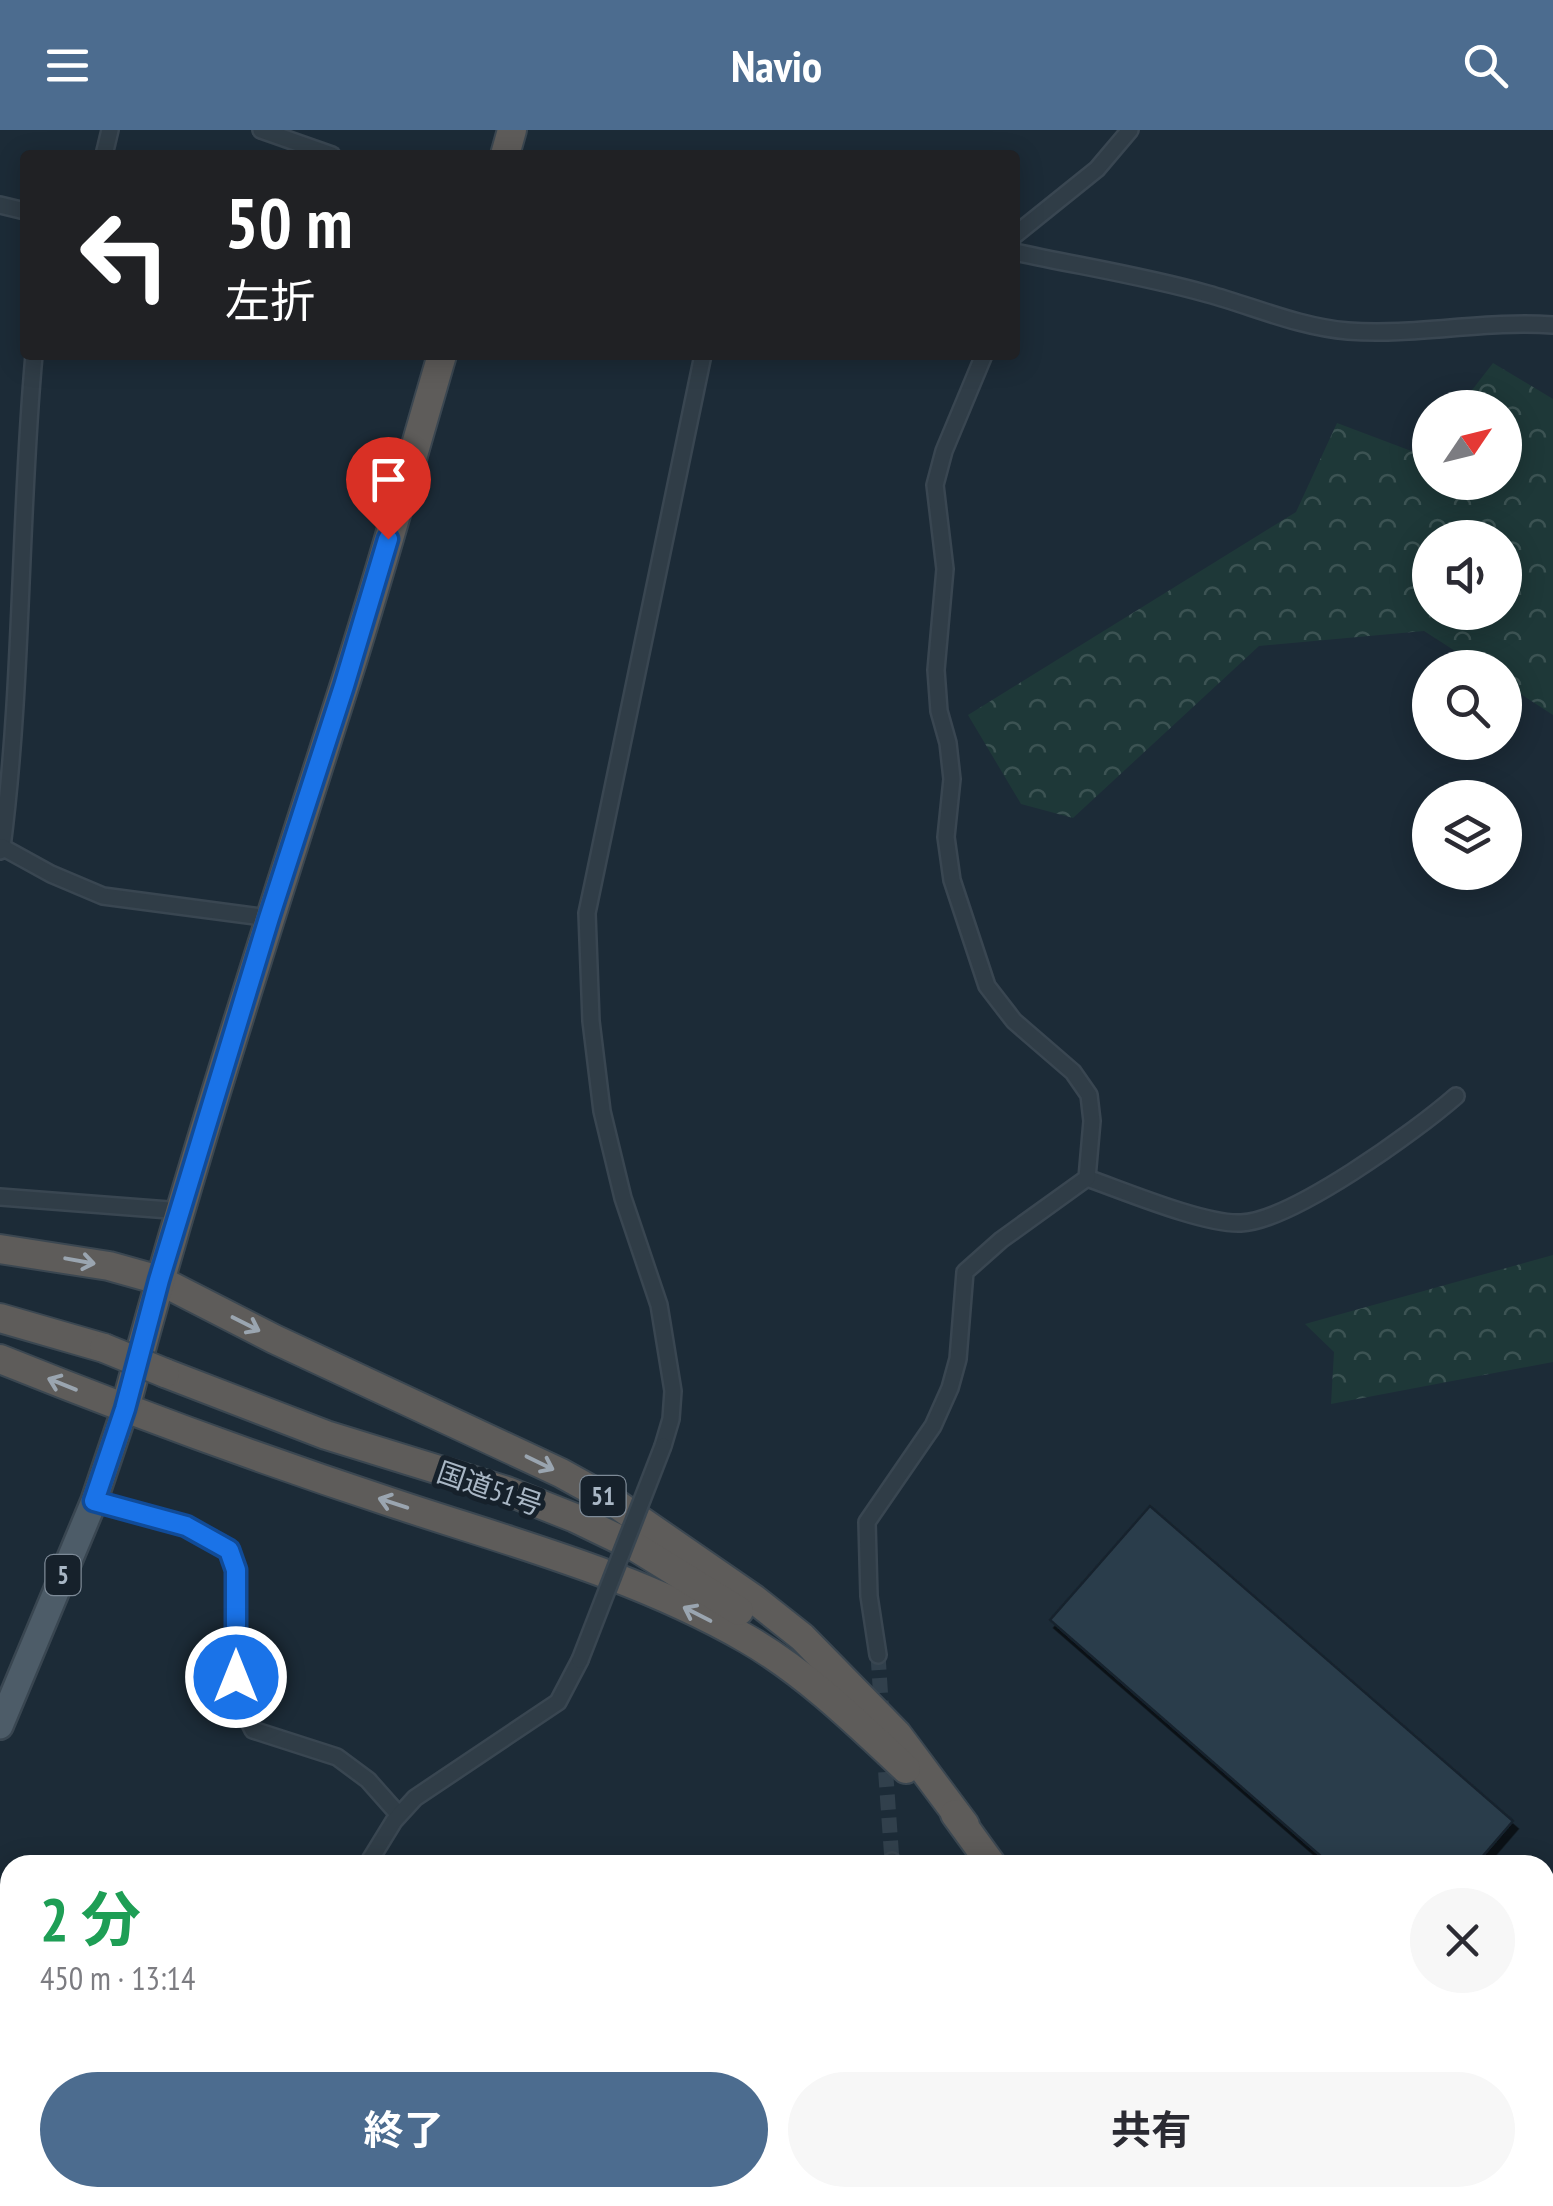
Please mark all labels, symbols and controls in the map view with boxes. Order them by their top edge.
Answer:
text: Navio [731,36,822,94]
icon: menu [40,38,95,93]
icon: search [1458,38,1513,93]
text: 50 m [225,177,353,267]
icon: left [60,190,190,320]
text: 左折 [225,271,315,329]
north arrow [1412,390,1522,500]
map controls [1412,390,1522,890]
pin [346,437,431,540]
icon: arrive [361,452,416,507]
button: sound [1412,520,1522,630]
button: search [1412,650,1522,760]
button: layers [1412,780,1522,890]
one-way arrow [63,1252,96,1271]
one-way arrow [231,1315,260,1334]
one-way arrow [48,1374,78,1392]
street label: 国道51号 [432,1453,548,1523]
one-way arrow [524,1454,554,1473]
road number: 51 [580,1476,626,1516]
one-way arrow [377,1492,409,1510]
road number: 5 [46,1555,80,1595]
one-way arrow [683,1604,713,1623]
position arrow [184,1625,288,1729]
text: 2 分 [40,1880,141,1958]
button: close [1410,1888,1515,1993]
text: 450 m · 13:14 [40,1957,195,1999]
button: 終了 [40,2072,768,2187]
button: 共有 [788,2072,1515,2187]

